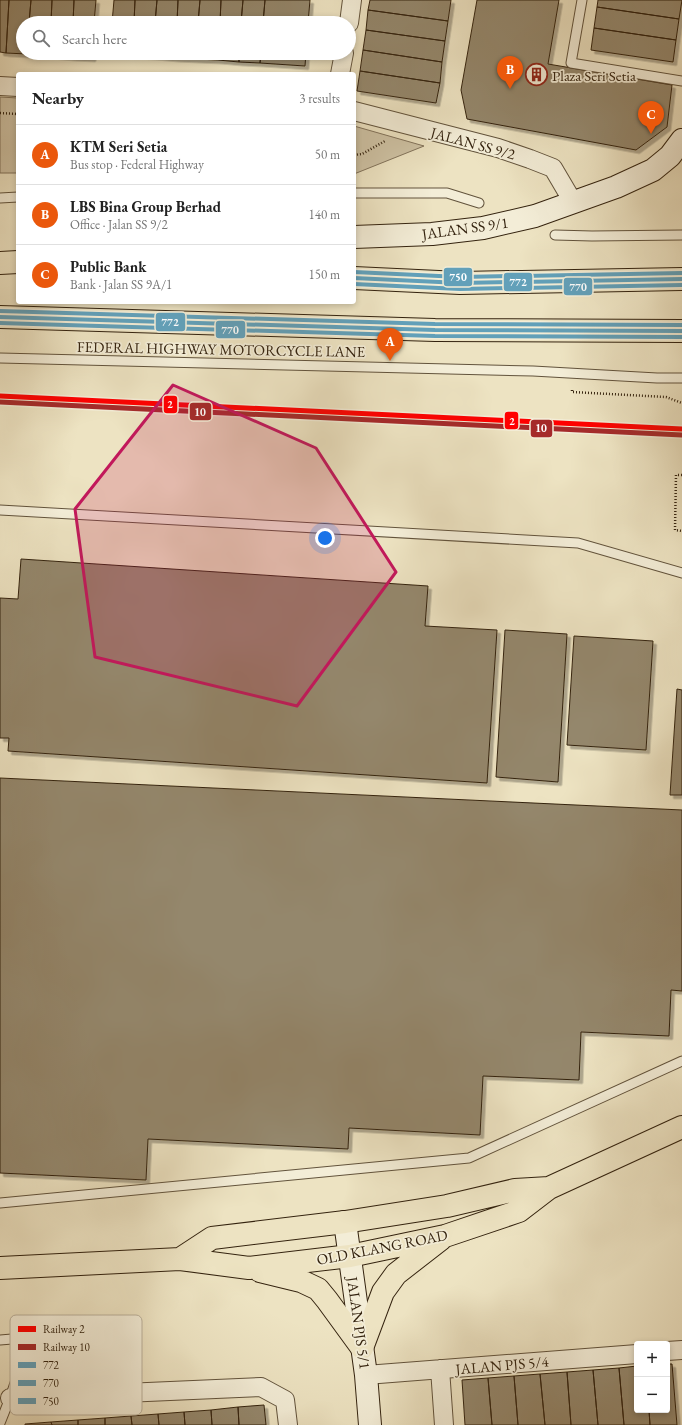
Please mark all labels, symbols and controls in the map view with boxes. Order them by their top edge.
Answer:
search box [16,16,356,60]
icon: search [30,27,52,49]
text: Search here [62,29,127,48]
pin: B [497,56,523,89]
building icon: Plaza Seri Setia [524,62,550,88]
place label: Plaza Seri Setia [552,66,636,85]
text: Nearby [32,87,84,109]
text: 3 results [299,90,340,107]
pin: C [638,101,664,134]
street label: JALAN SS 9/2 [427,122,518,164]
text: KTM Seri Setia [70,137,167,156]
text: A [40,146,50,163]
text: 50 m [315,146,340,163]
text: Bus stop · Federal Highway [70,156,204,173]
text: LBS Bina Group Berhad [70,197,221,216]
text: B [41,206,49,223]
text: 140 m [309,206,340,223]
street label: JALAN SS 9/1 [419,213,509,244]
text: Office · Jalan SS 9/2 [70,216,168,233]
text: Public Bank [70,257,146,276]
text: C [40,266,50,283]
text: 150 m [309,266,340,283]
line badge: 750 [443,267,473,287]
text: 750 [449,270,467,284]
line badge: 772 [503,272,533,292]
text: 772 [509,275,527,289]
text: Bank · Jalan SS 9A/1 [70,276,172,293]
line badge: 770 [563,277,593,296]
text: 770 [569,280,587,294]
line badge: 772 [155,312,186,332]
text: 772 [161,315,179,329]
line badge: 770 [215,320,246,339]
text: 770 [221,323,239,337]
pin: A [377,328,403,361]
street label: FEDERAL HIGHWAY MOTORCYCLE LANE [77,337,366,361]
line badge: 2 [163,395,178,414]
text: 2 [167,397,173,411]
line badge: 10 [189,402,212,421]
text: 10 [194,405,206,419]
line badge: 2 [504,411,519,430]
text: 2 [509,414,515,428]
line badge: 10 [530,419,553,438]
text: 10 [535,421,547,435]
your location [315,528,335,548]
street label: OLD KLANG ROAD [315,1225,449,1269]
street label: JALAN PJS 5/1 [343,1274,375,1370]
legend [10,1315,142,1415]
text: Railway 2 [43,1322,85,1336]
text: Railway 10 [43,1340,90,1354]
map controls [634,1341,670,1413]
button: + [634,1341,670,1377]
street label: JALAN PJS 5/4 [453,1351,550,1379]
text: 772 [43,1358,60,1372]
text: 770 [43,1376,59,1390]
button: − [634,1377,670,1413]
text: 750 [43,1394,59,1408]

